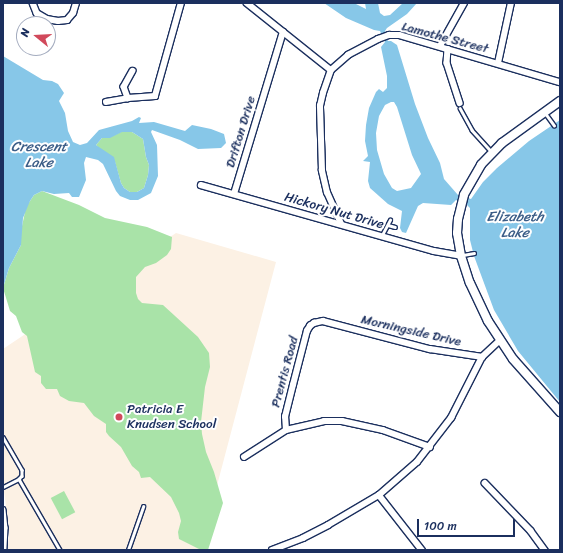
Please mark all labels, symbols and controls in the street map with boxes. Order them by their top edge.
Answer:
north arrow [16,16,56,56]
street label: Lamothe Street [400,19,490,57]
text: N [15,26,35,39]
street label: Drifton Drive [223,94,259,170]
water label: Crescent Lake [11,139,67,172]
street label: Hickory Nut Drive [282,189,386,233]
water label: Elizabeth Lake [487,209,543,242]
street label: Morningside Drive [359,312,463,350]
street label: Prentis Road [268,335,302,409]
place label: Patricia E Knudsen School [127,402,217,433]
marker: Patricia E Knudsen School [114,412,124,422]
scale bar [419,511,517,537]
text: 100 m [424,515,457,537]

